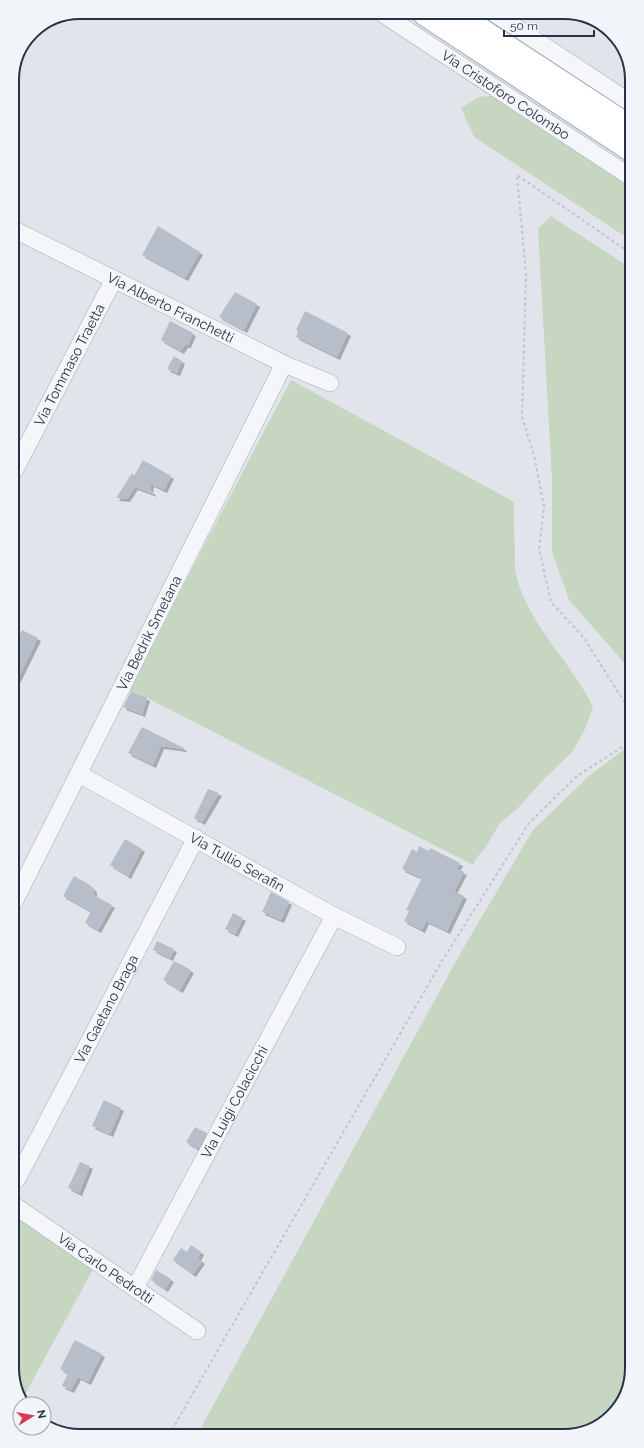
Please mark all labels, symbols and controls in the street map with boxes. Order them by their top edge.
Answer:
scale bar [504,12,594,38]
text: 50 m [510,19,538,33]
street label: Via Cristoforo Colombo [439,47,573,143]
street label: Via Alberto Franchetti [104,269,237,346]
street label: Via Tommaso Traetta [31,301,108,429]
street label: Via Bedrik Smetana [113,573,185,693]
street label: Via Tullio Serafin [187,829,287,895]
street label: Via Gaetano Braga [71,952,141,1066]
street label: Via Luigi Colacicchi [198,1043,271,1161]
street label: Via Carlo Pedrotti [55,1230,157,1307]
north arrow [12,1396,52,1436]
text: N [34,1409,49,1420]

